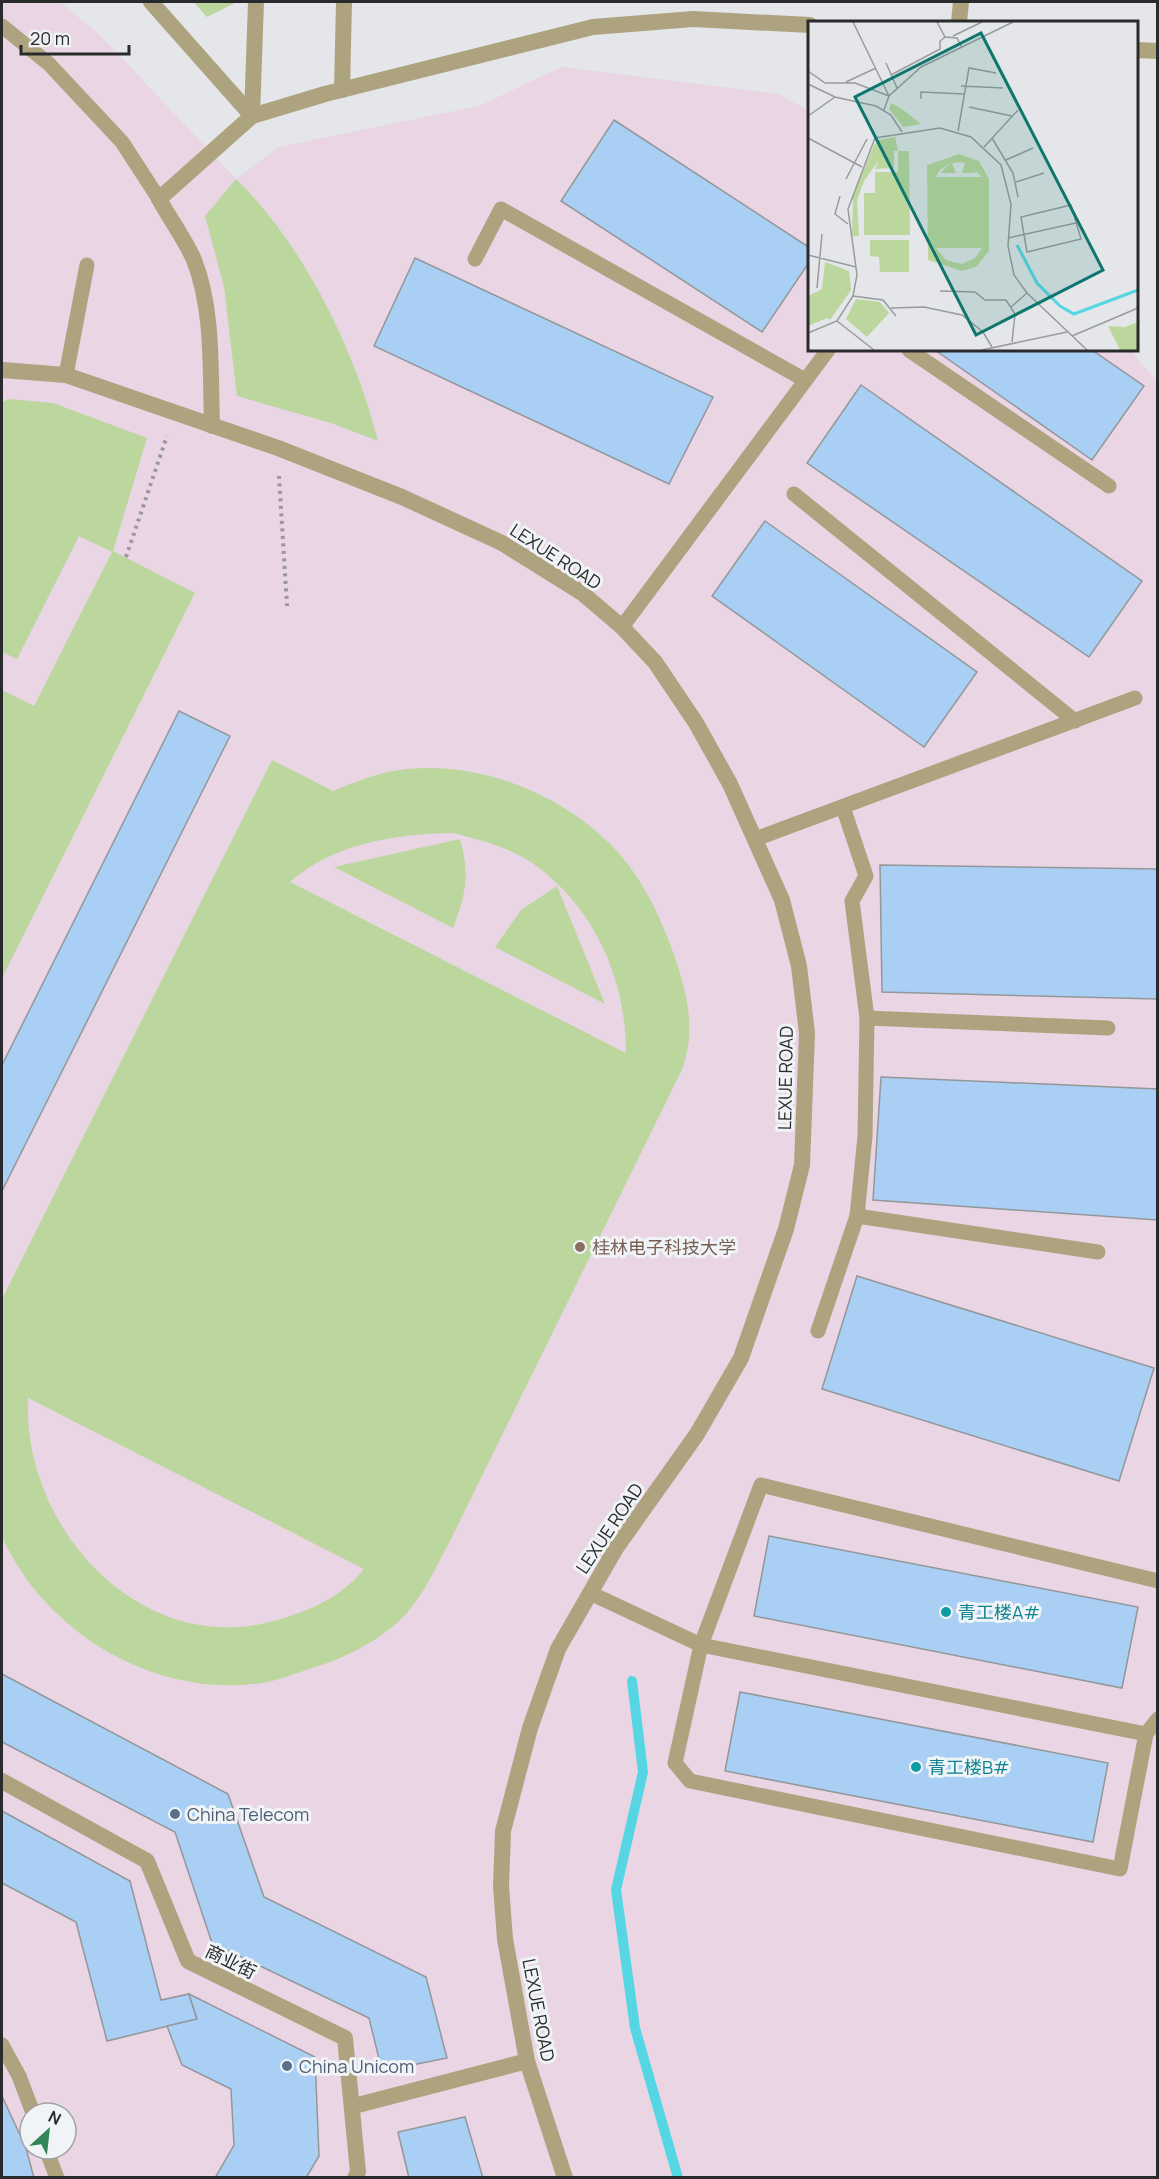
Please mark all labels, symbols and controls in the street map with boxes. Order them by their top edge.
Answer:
scale bar [21,18,129,56]
inset map [808,21,1138,351]
text: 20 m [30,26,70,50]
street label: LEXUE ROAD [506,518,606,594]
street label: LEXUE ROAD [772,1026,798,1130]
place label: 桂林电子科技大学 [592,1235,736,1259]
marker: 桂林电子科技大学 [573,1240,587,1254]
street label: LEXUE ROAD [570,1478,648,1578]
place label: 青工楼A# [958,1600,1040,1624]
marker: 青工楼A# [939,1605,953,1619]
place label: 青工楼B# [928,1755,1010,1779]
marker: 青工楼B# [909,1760,923,1774]
place label: China Telecom [187,1802,309,1826]
marker: China Telecom [168,1807,182,1821]
street label: 商业街 [201,1938,261,1984]
street label: LEXUE ROAD [517,1956,561,2064]
place label: China Unicom [299,2054,414,2078]
marker: China Unicom [280,2059,294,2073]
north arrow [18,2101,78,2161]
text: N [45,2105,65,2130]

